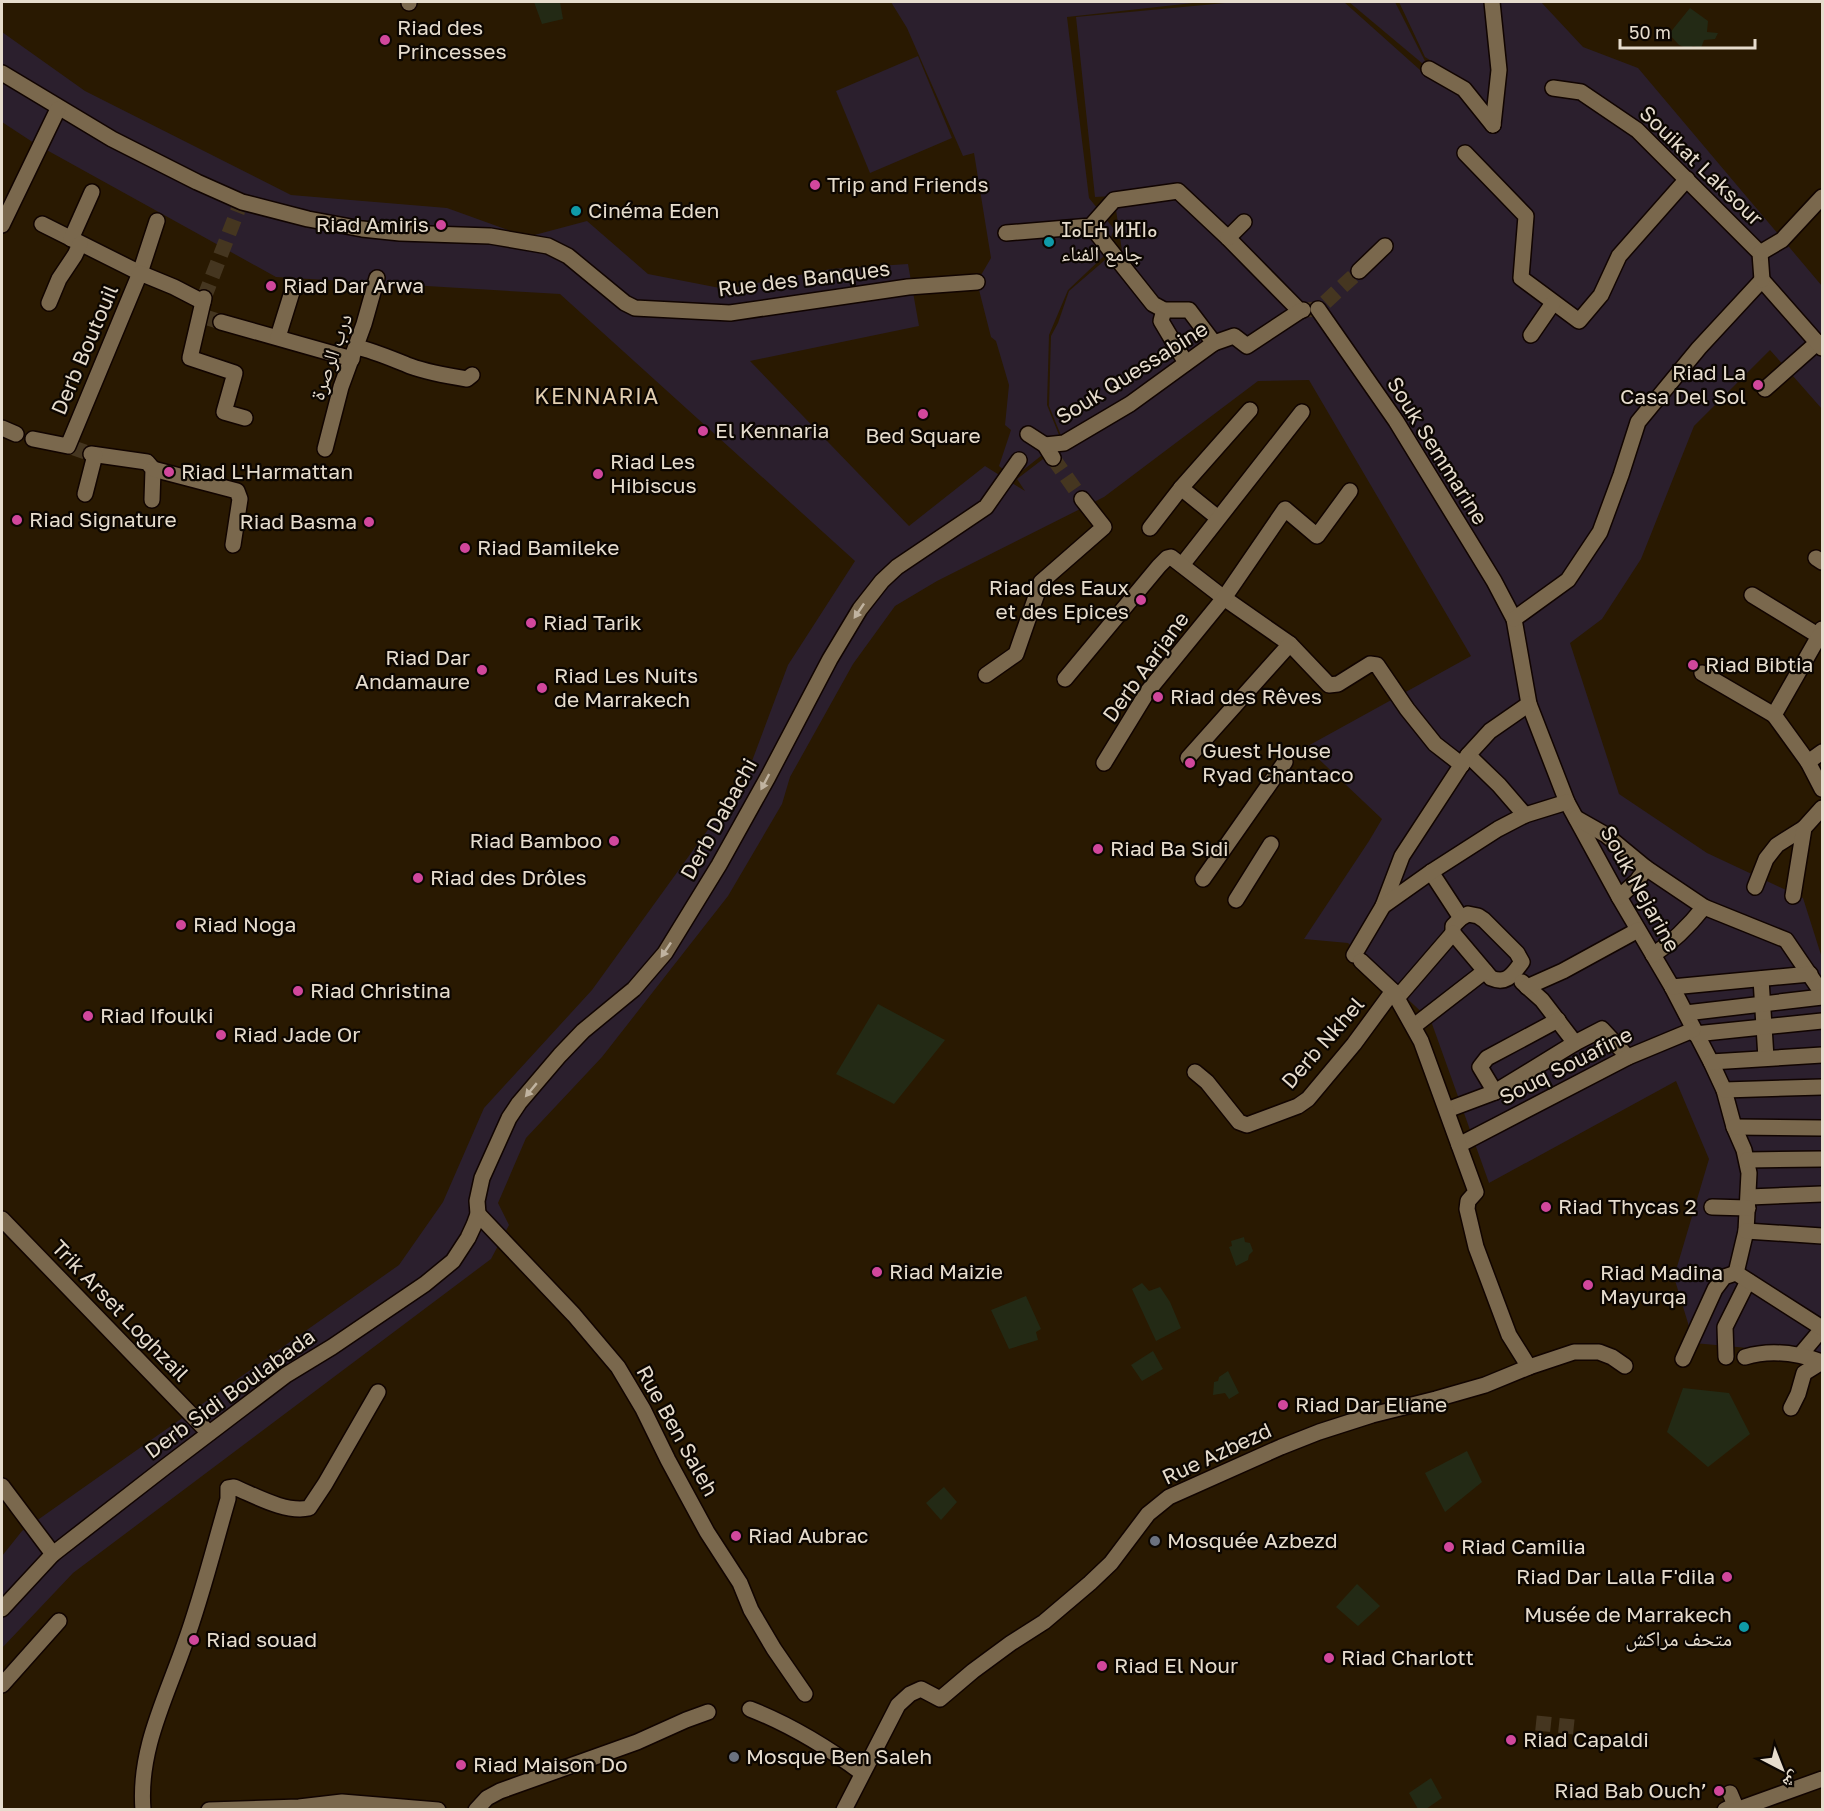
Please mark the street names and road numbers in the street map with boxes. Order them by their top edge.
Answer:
street label: Souikat Laksour [1634,100,1769,231]
street label: Rue des Banques [716,255,891,301]
street label: Derb Boutouil [45,281,123,419]
street label: درب الرصرة [303,310,357,403]
street label: Souk Quessabine [1051,315,1212,429]
street label: Souk Semmarine [1382,372,1494,529]
street label: Derb Aarjane [1096,606,1194,727]
street label: Derb Dabachi [674,753,762,884]
street label: Souk Nejarine [1595,821,1686,956]
street label: Derb Nkhel [1275,991,1369,1093]
street label: Souq Souafine [1495,1020,1636,1110]
street label: Trik Arset Loghzail [47,1234,195,1386]
street label: Derb Sidi Boulabada [139,1323,319,1464]
street label: Rue Ben Saleh [631,1361,724,1500]
street label: Rue Azbezd [1158,1416,1275,1490]

